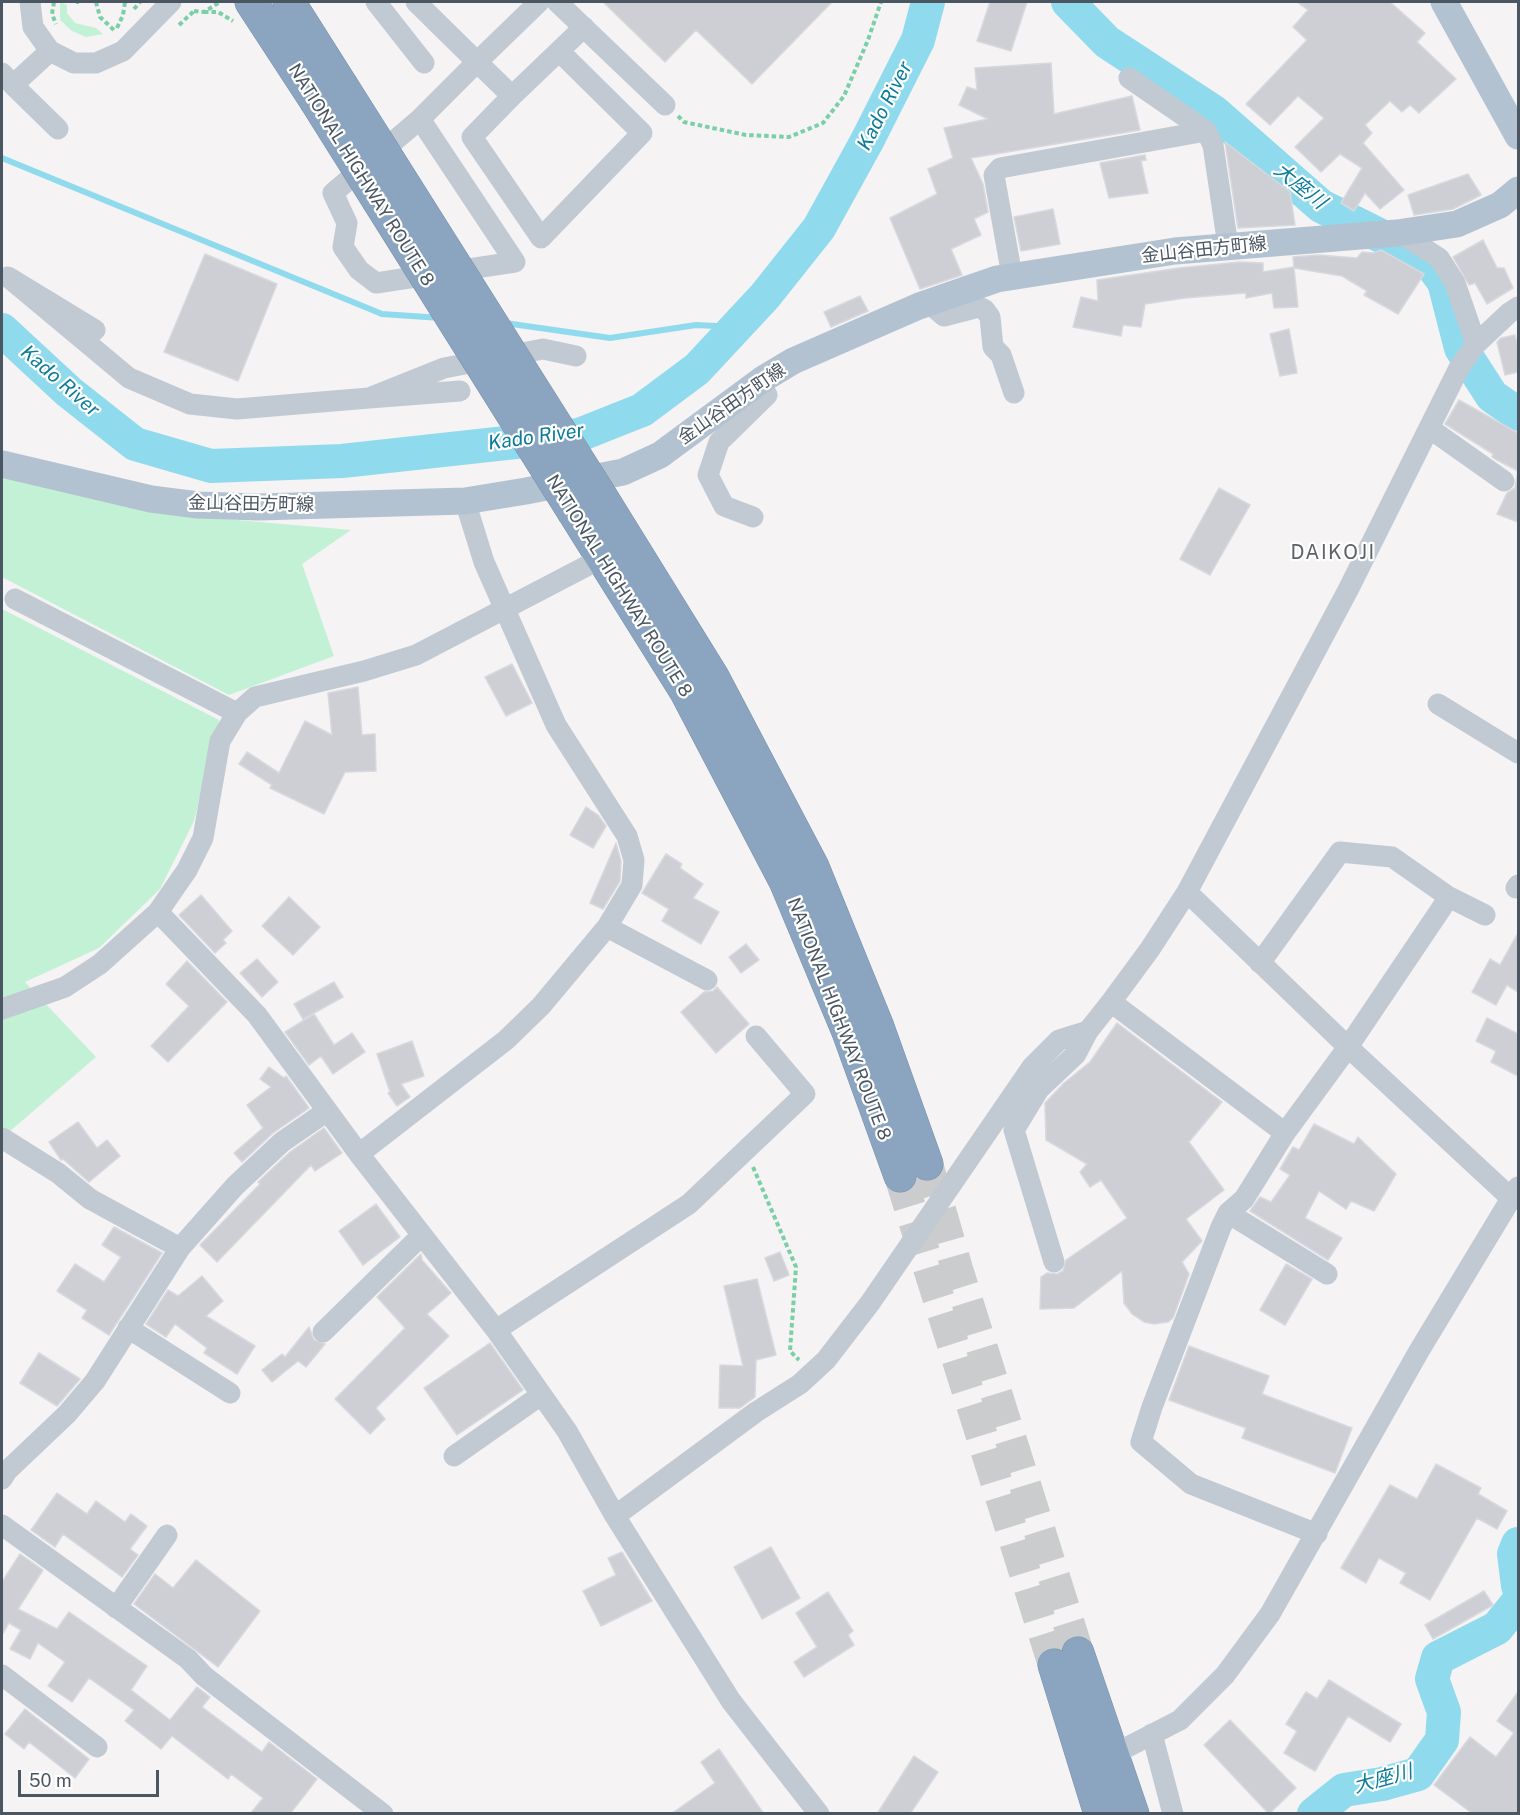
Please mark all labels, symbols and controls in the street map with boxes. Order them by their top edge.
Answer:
water label: Kado River [852,58,918,154]
street label: NATIONAL HIGHWAY ROUTE 8 [283,60,439,290]
water label: 大座川 [1269,158,1331,214]
street label: 金山谷田方町線 [1140,233,1268,267]
water label: Kado River [16,340,104,422]
street label: 金山谷田方町線 [674,359,790,449]
water label: Kado River [487,418,585,456]
street label: NATIONAL HIGHWAY ROUTE 8 [541,471,697,701]
street label: 金山谷田方町線 [188,492,314,516]
district label: DAIKOJI [1290,541,1376,565]
street label: NATIONAL HIGHWAY ROUTE 8 [783,895,895,1143]
scale bar [21,1758,162,1796]
water label: 大座川 [1351,1760,1415,1798]
text: 50 m [29,1770,72,1791]

